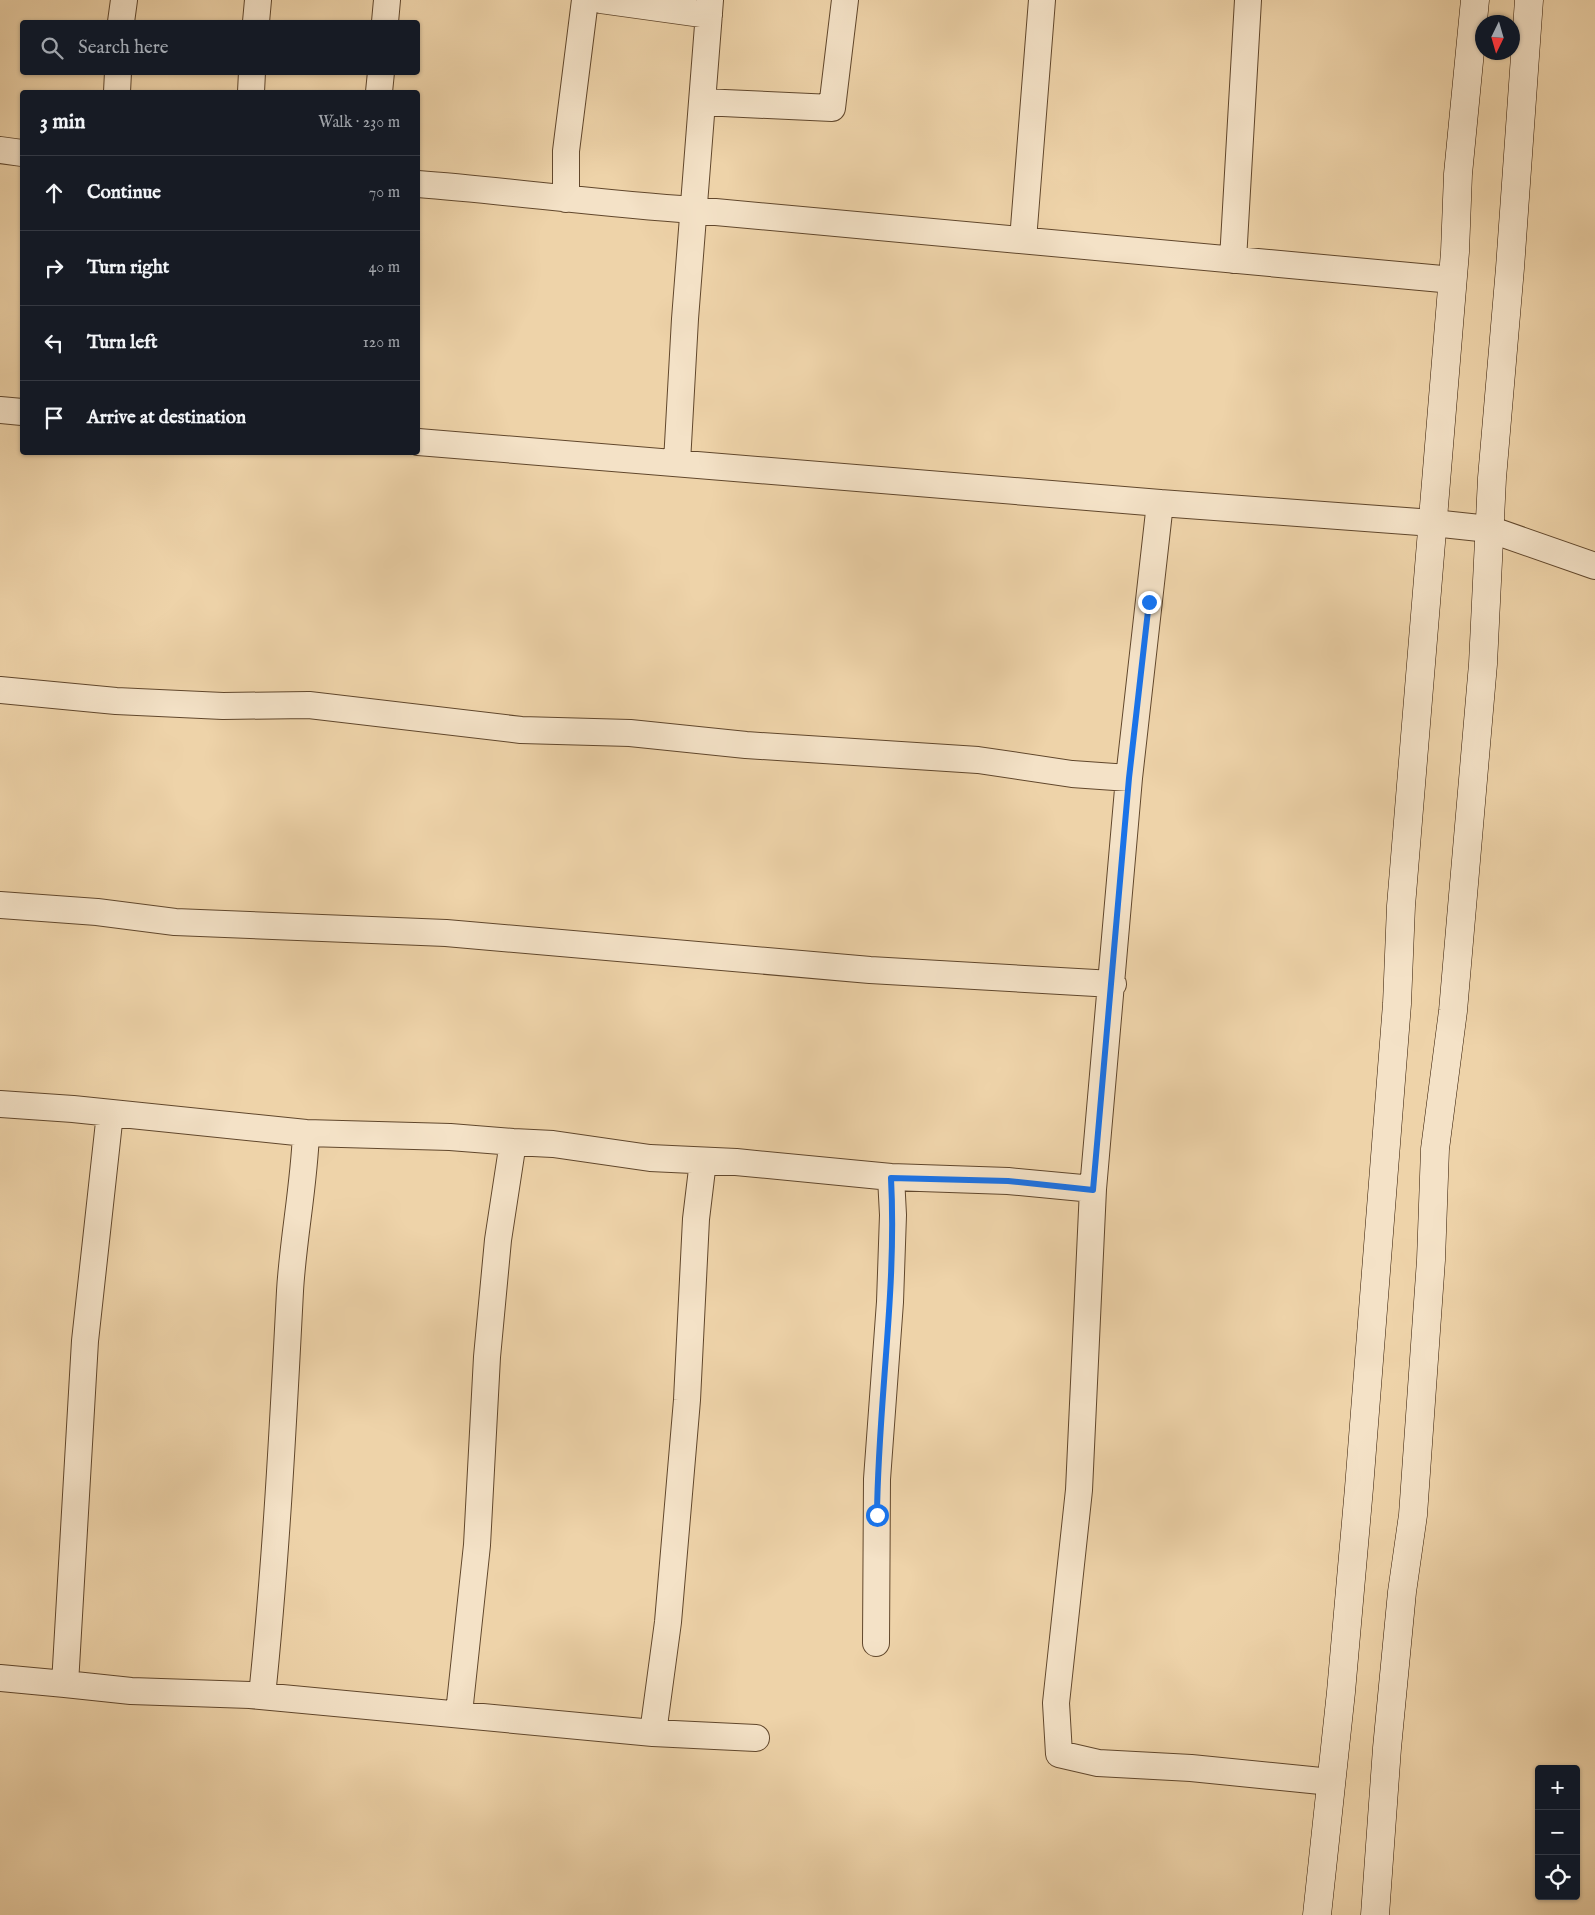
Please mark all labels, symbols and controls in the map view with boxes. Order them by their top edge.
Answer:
north arrow [1475,15,1520,60]
search box [20,20,420,75]
icon: search [38,34,66,62]
text: Search here [78,36,169,60]
text: 3 min [40,109,85,136]
text: Walk · 230 m [318,113,400,133]
icon: ahead [40,179,68,207]
text: Continue [87,181,161,205]
text: 70 m [369,183,400,203]
icon: right [40,254,68,282]
text: Turn right [87,256,169,280]
text: 40 m [368,258,400,278]
icon: left [40,329,68,357]
text: Turn left [87,331,158,355]
text: 120 m [363,333,400,353]
icon: arrive [40,404,68,432]
text: Arrive at destination [87,406,246,430]
route end [1138,591,1161,614]
route start [866,1504,889,1527]
map controls [1535,1765,1580,1900]
button: + [1535,1765,1580,1810]
button: − [1535,1810,1580,1855]
button: locate [1535,1855,1580,1900]

